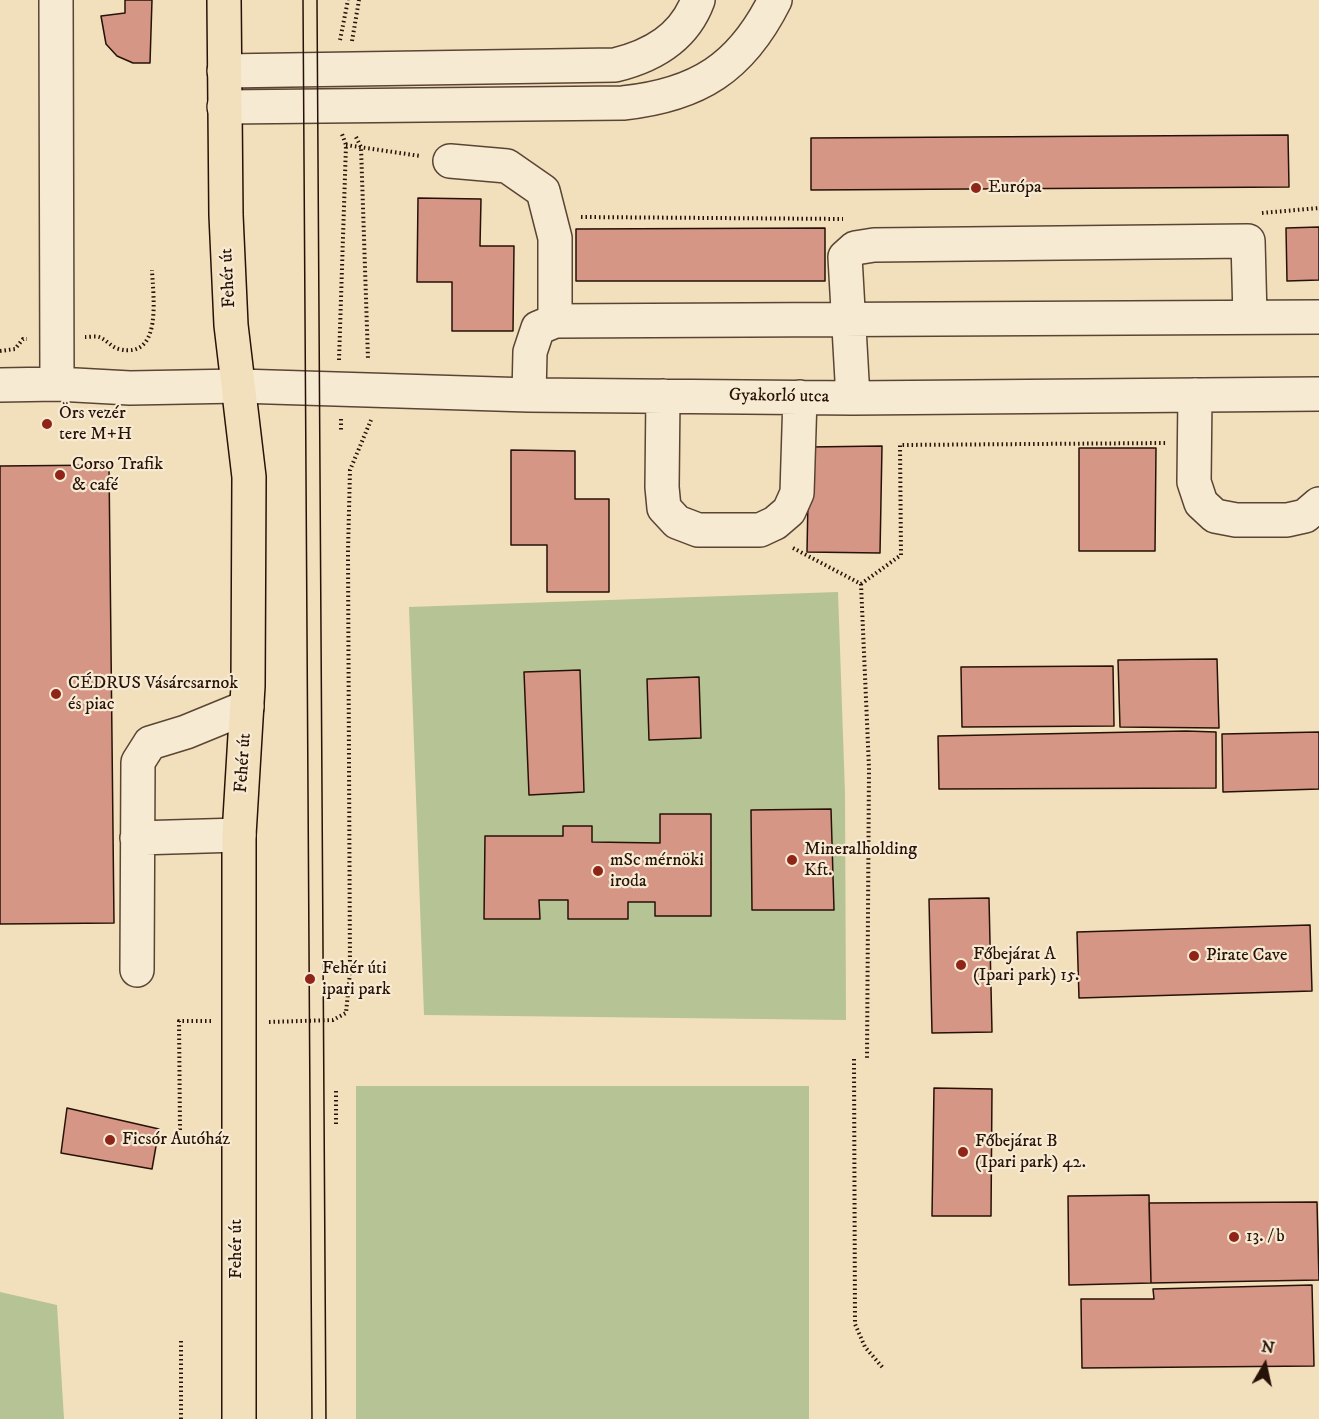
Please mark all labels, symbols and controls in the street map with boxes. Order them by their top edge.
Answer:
place label: Európa [988,177,1042,199]
marker: Európa [969,181,983,195]
street label: Fehér út [217,248,241,308]
street label: Gyakorló utca [729,385,829,409]
place label: Örs vezér tere M+H [59,403,132,446]
marker: Örs vezér tere M+H [40,417,54,431]
place label: Corso Trafik & café [72,454,163,496]
marker: Corso Trafik & café [53,468,67,482]
place label: CÉDRUS Vásárcsarnok és piac [68,673,238,716]
marker: CÉDRUS Vásárcsarnok és piac [49,687,63,701]
street label: Fehér út [231,732,257,794]
place label: Mineralholding Kft. [804,839,917,882]
place label: mSc mérnöki iroda [610,850,704,892]
marker: Mineralholding Kft. [785,853,799,867]
marker: mSc mérnöki iroda [591,864,605,878]
place label: Főbejárat A (Ipari park) 15. [973,944,1079,986]
place label: Pirate Cave [1206,945,1287,967]
marker: Pirate Cave [1187,949,1201,963]
place label: Fehér úti ipari park [322,958,391,1000]
marker: Főbejárat A (Ipari park) 15. [954,958,968,972]
marker: Fehér úti ipari park [303,972,317,986]
place label: Ficsór Autóház [122,1129,230,1151]
place label: Főbejárat B (Ipari park) 42. [975,1131,1086,1174]
marker: Ficsór Autóház [103,1133,117,1147]
marker: Főbejárat B (Ipari park) 42. [956,1145,970,1159]
street label: Fehér út [226,1219,248,1279]
place label: 13. / b [1246,1226,1285,1248]
marker: 13. / b [1227,1230,1241,1244]
north arrow [1235,1335,1295,1395]
text: N [1260,1336,1276,1358]

